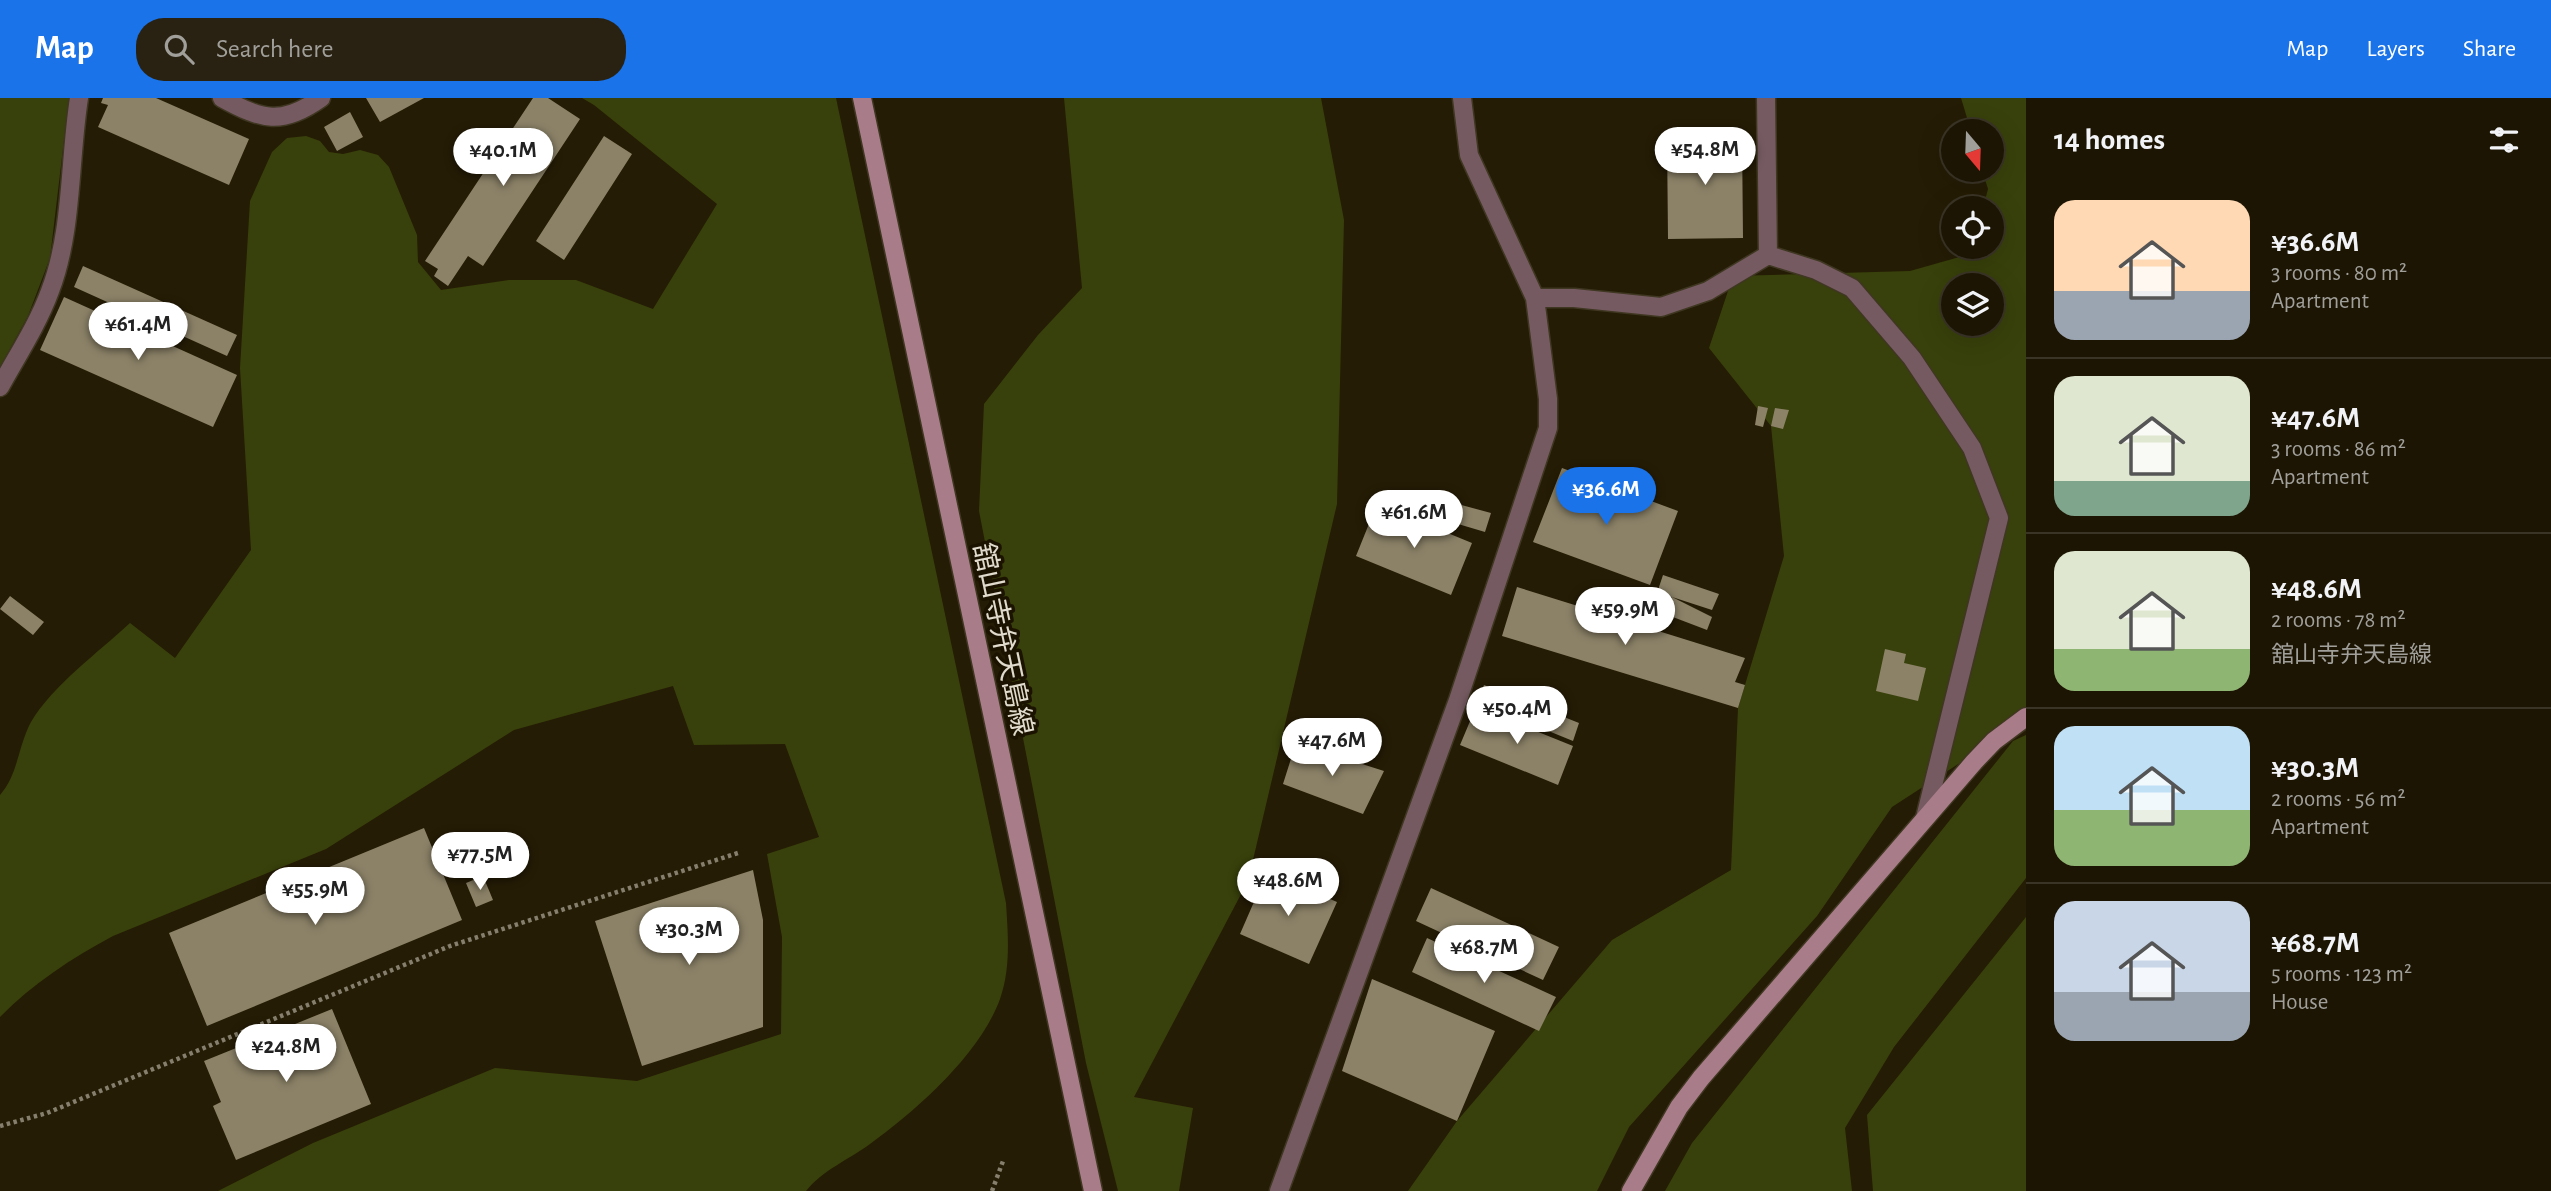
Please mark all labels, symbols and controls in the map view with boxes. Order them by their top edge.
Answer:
search box [136,18,626,81]
icon: search [160,30,198,68]
text: Map [35,32,94,65]
text: Search here [216,36,334,62]
text: Map [2286,37,2328,61]
text: Layers [2366,37,2425,61]
text: Share [2463,37,2516,61]
north arrow [1941,119,2004,182]
map controls [1941,119,2004,336]
icon: filters [2485,121,2523,159]
text: 14 homes [2054,125,2165,155]
pin: ¥54.8M [1648,127,1762,187]
pin: ¥40.1M [446,129,560,188]
text: ¥54.8M [1671,138,1739,161]
text: ¥40.1M [469,139,537,162]
button: locate [1941,196,2004,259]
text: ¥36.6M [2271,227,2359,257]
icon: home [2110,228,2194,312]
text: 3 rooms · 80 m² [2271,262,2407,285]
button: layers [1941,273,2004,336]
text: Apartment [2271,290,2369,313]
pin: ¥61.4M [81,302,195,362]
text: ¥61.4M [105,313,171,336]
text: ¥47.6M [2271,403,2360,433]
icon: home [2110,404,2194,488]
text: 3 rooms · 86 m² [2271,438,2406,461]
text: Apartment [2271,466,2369,489]
pin: ¥36.6M [1549,468,1663,527]
text: ¥36.6M [1572,478,1640,501]
pin: ¥61.6M [1357,490,1471,550]
text: ¥61.6M [1381,501,1447,524]
street label: 舘山寺弁天島線 [968,540,1038,738]
text: ¥48.6M [2271,574,2362,604]
icon: home [2110,579,2194,663]
pin: ¥59.9M [1568,588,1682,647]
text: ¥59.9M [1591,598,1659,621]
text: 2 rooms · 78 m² [2271,609,2406,632]
text: 舘山寺弁天島線 [2271,644,2432,667]
pin: ¥50.4M [1460,686,1574,746]
text: ¥50.4M [1482,697,1552,720]
pin: ¥47.6M [1275,718,1389,778]
text: ¥47.6M [1298,729,1366,752]
text: ¥30.3M [2271,753,2359,783]
icon: home [2110,754,2194,838]
text: 2 rooms · 56 m² [2271,788,2405,811]
text: Apartment [2271,816,2369,839]
pin: ¥77.5M [423,832,537,892]
text: ¥77.5M [447,843,513,866]
pin: ¥48.6M [1231,858,1345,918]
pin: ¥55.9M [258,868,372,927]
text: ¥48.6M [1253,869,1323,892]
text: ¥55.9M [282,878,348,901]
pin: ¥30.3M [632,908,746,967]
text: ¥30.3M [655,918,723,941]
pin: ¥68.7M [1427,926,1541,985]
text: ¥68.7M [2271,928,2360,958]
icon: home [2110,929,2194,1013]
text: ¥68.7M [1450,936,1518,959]
text: 5 rooms · 123 m² [2271,963,2412,986]
text: House [2271,991,2328,1014]
pin: ¥24.8M [229,1024,343,1084]
text: ¥24.8M [251,1035,321,1058]

